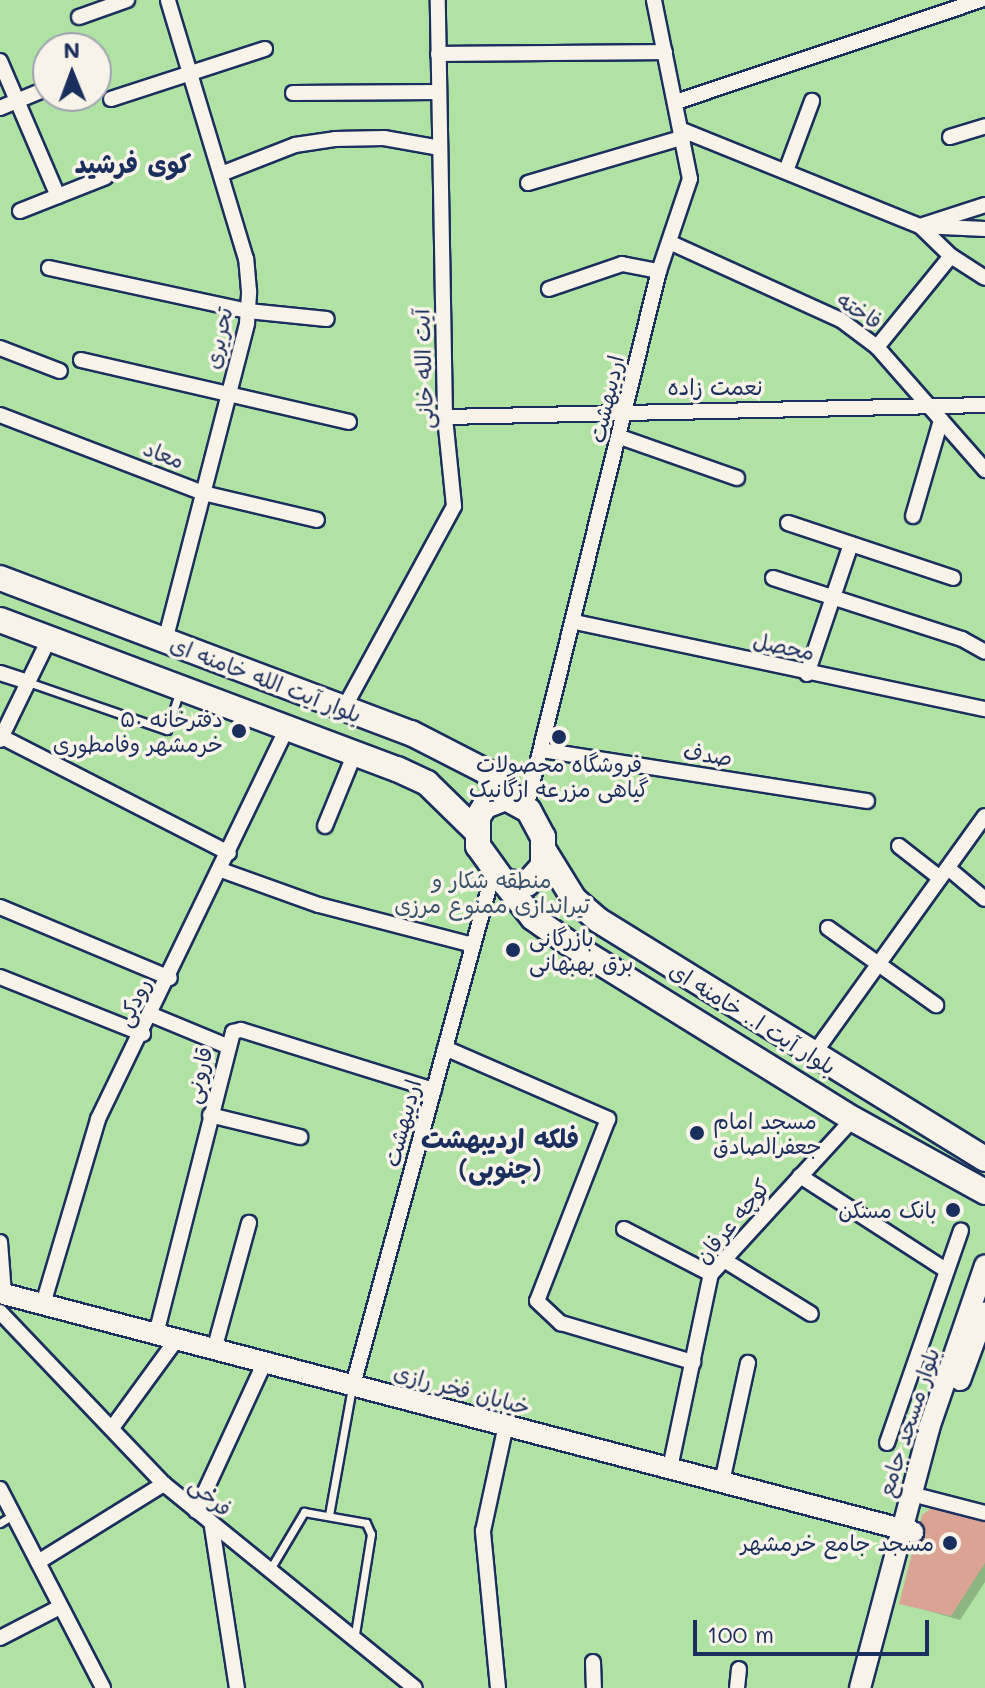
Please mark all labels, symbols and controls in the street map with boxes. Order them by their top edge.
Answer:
north arrow [32,32,112,112]
text: N [63,35,80,64]
district label: کوی فرشید [75,148,191,180]
street label: فاخته [832,286,888,334]
street label: تحریری [199,305,237,371]
street label: آیت الله خانی [408,309,438,429]
street label: اردیبهشت [583,353,629,445]
street label: نعمت زاده [667,374,763,400]
street label: معاد [140,434,188,474]
street label: محصل [751,627,817,665]
street label: بلوار آیت الله خامنه ای [167,630,365,728]
place label: دفترخانه ۵۰ خرمشهر وفامطوری [53,705,223,756]
marker: دفترخانه ۵۰ خرمشهر وفامطوری [230,722,248,740]
marker: فروشگاه محصولات گیاهی مزرعه ارگانیک [550,728,568,746]
street label: صدف [682,737,734,771]
place label: فروشگاه محصولات گیاهی مزرعه ارگانیک [469,750,649,802]
park label: منطقه شکار و تیراندازی ممنوع مرزی [394,866,590,918]
place label: بازرگانی برق بهبهانی [529,924,634,976]
marker: بازرگانی برق بهبهانی [504,941,522,959]
street label: بلوار آیت ا.. خامنه ای [665,956,841,1080]
street label: رودکی [110,973,156,1031]
street label: قارونی [178,1044,218,1106]
street label: اردیبهشت [378,1077,426,1169]
place label: مسجد امام جعفرالصادق [713,1107,822,1158]
district label: فلکه اردیبهشت (جنوبی) [421,1123,579,1184]
marker: مسجد امام جعفرالصادق [688,1124,706,1142]
street label: کوچه عرفان [689,1173,775,1269]
place label: بانک مسکن [838,1197,937,1223]
marker: بانک مسکن [944,1201,962,1219]
street label: بلوار مسجد جامع [872,1344,944,1500]
street label: خیابان فخر رازی [391,1358,533,1420]
street label: فرخی [184,1471,238,1521]
place label: مسجد جامع خرمشهر [741,1530,934,1556]
marker: مسجد جامع خرمشهر [941,1534,959,1552]
scale bar [697,1604,933,1654]
text: 100 m [707,1618,774,1649]

